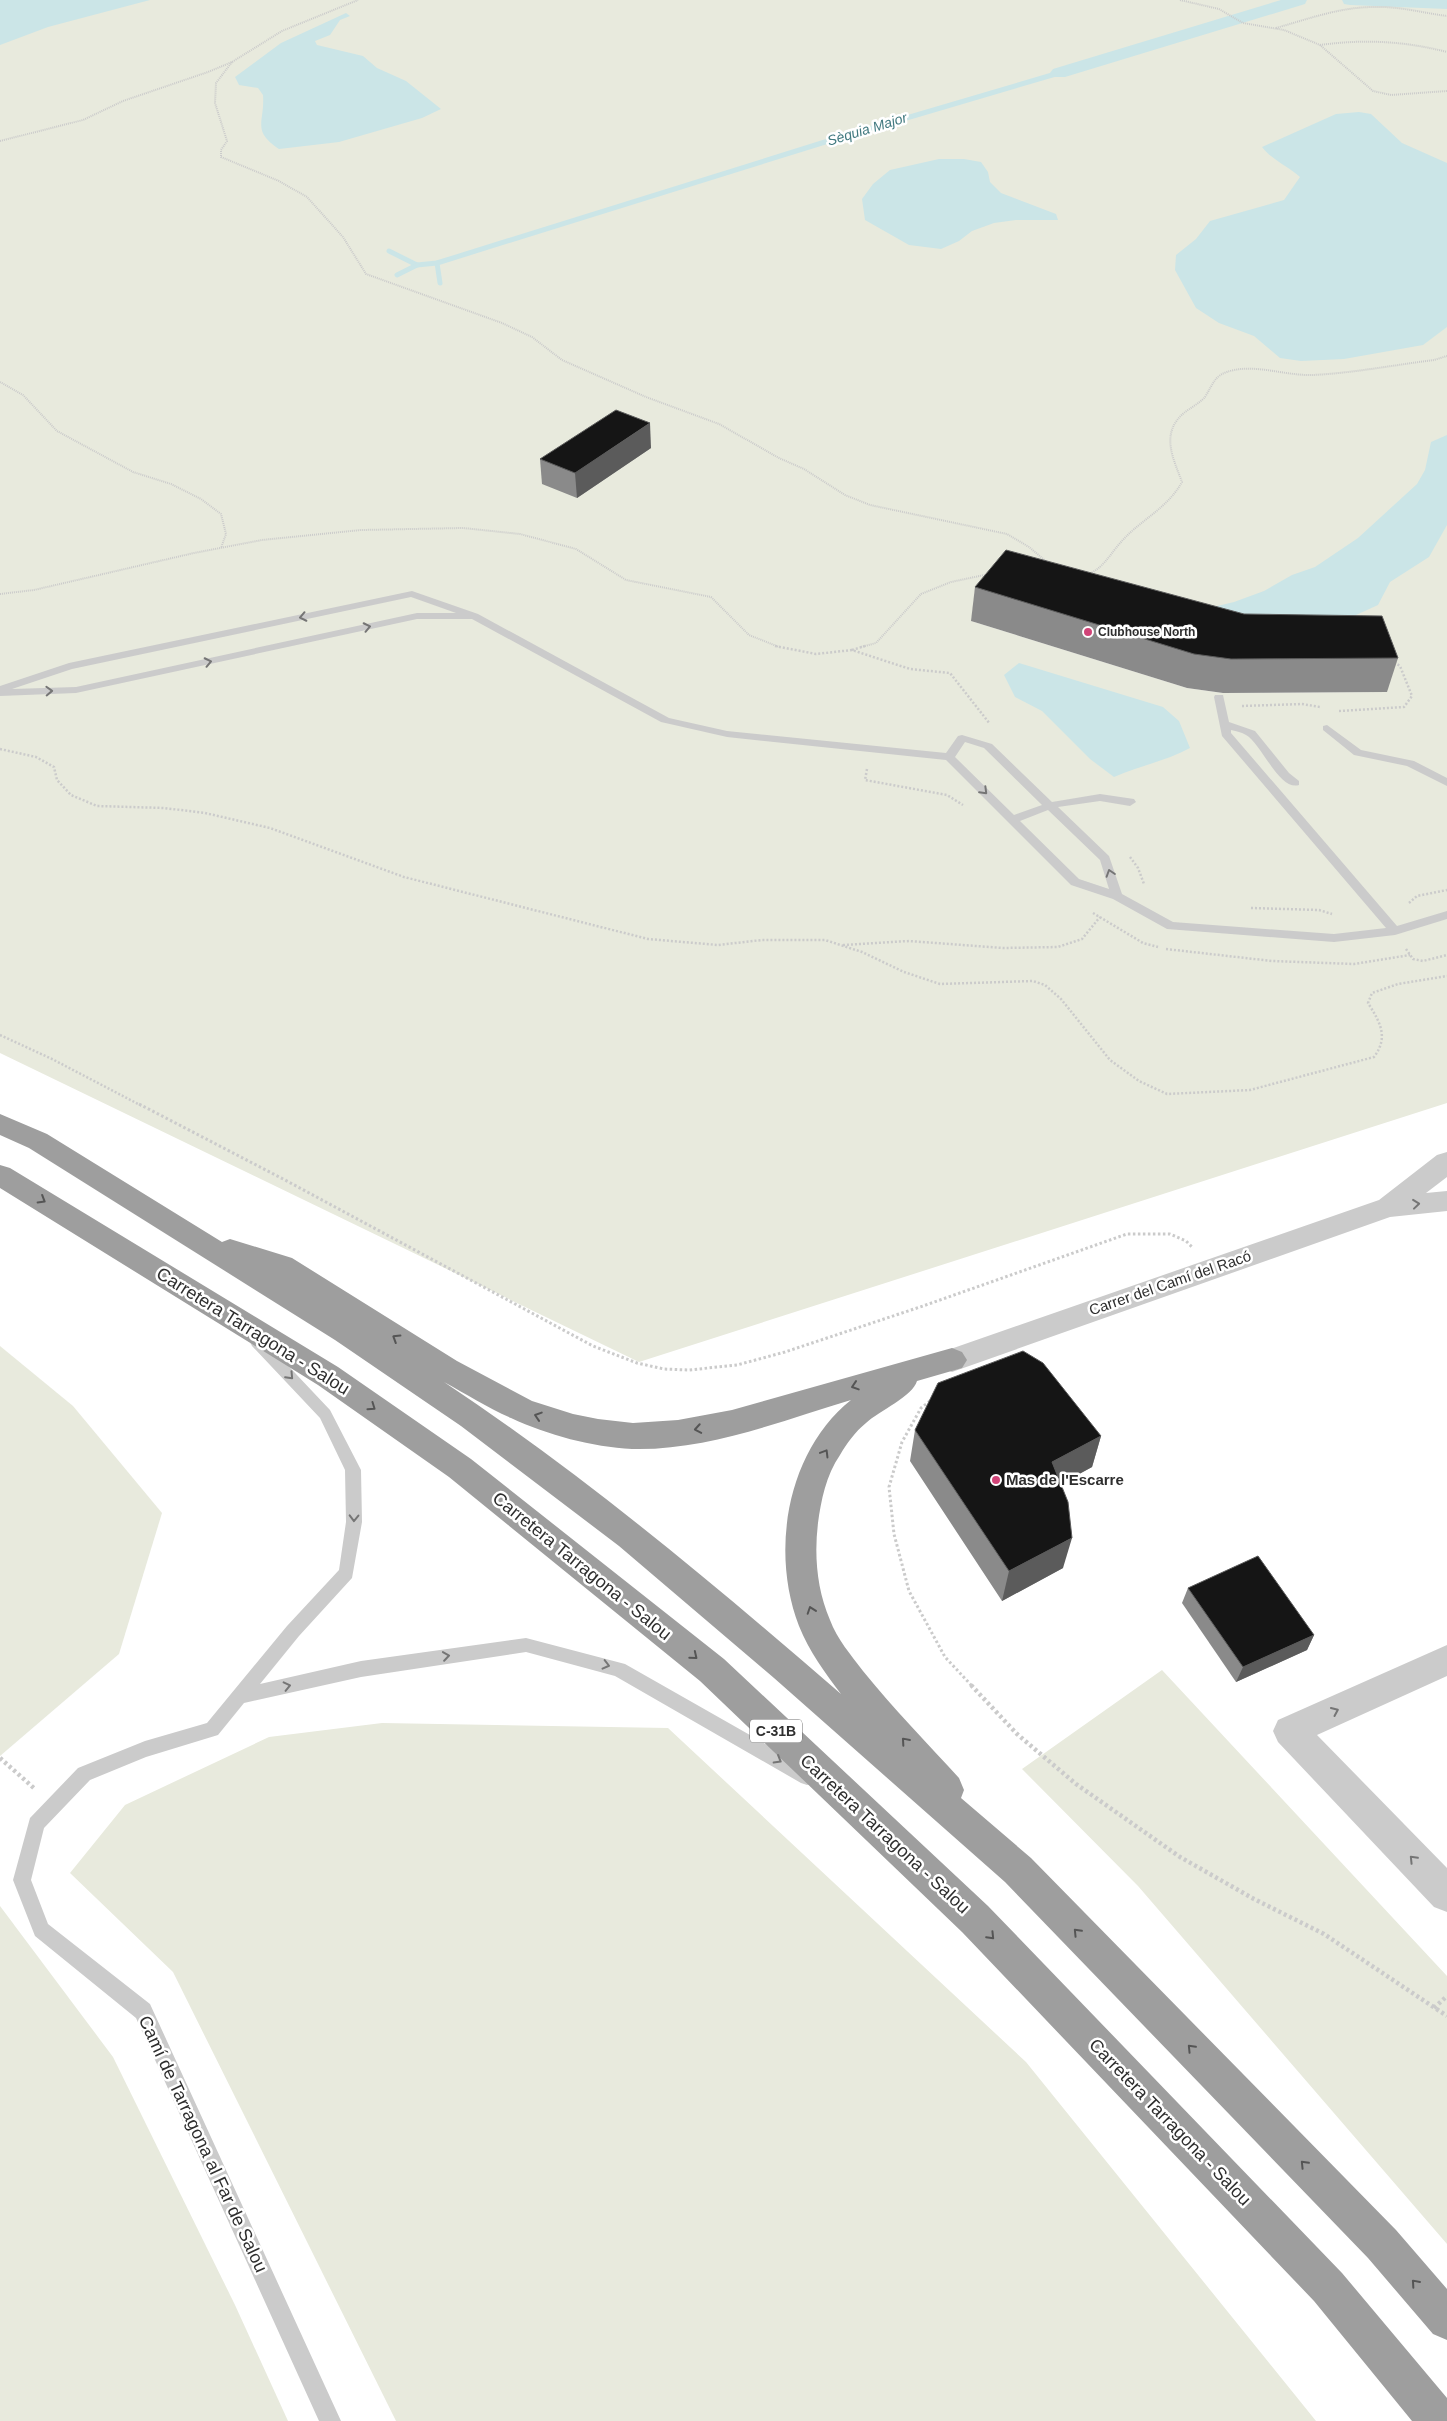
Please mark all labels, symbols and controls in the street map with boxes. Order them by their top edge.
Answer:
water label: Sèquia Major [825,109,910,149]
one-way arrow [298,611,307,622]
one-way arrow [362,622,371,633]
place label: Clubhouse North [1098,625,1195,639]
marker: Clubhouse North [1082,626,1094,638]
one-way arrow [204,657,213,667]
one-way arrow [45,686,53,696]
one-way arrow [978,786,987,795]
one-way arrow [1106,869,1116,878]
one-way arrow [36,1193,45,1203]
one-way arrow [1412,1199,1420,1210]
street label: Carrer del Camí del Racó [1087,1247,1253,1318]
street label: Carretera Tarragona - Salou [153,1263,353,1399]
one-way arrow [393,1335,402,1344]
one-way arrow [284,1371,293,1380]
one-way arrow [851,1381,859,1391]
one-way arrow [366,1401,376,1410]
one-way arrow [535,1411,543,1421]
one-way arrow [694,1423,702,1434]
one-way arrow [819,1450,829,1459]
place label: Mas de l'Escarre [1006,1471,1124,1488]
marker: Mas de l'Escarre [990,1474,1002,1486]
street label: Carretera Tarragona - Salou [489,1488,675,1644]
one-way arrow [348,1515,359,1523]
one-way arrow [807,1607,817,1615]
one-way arrow [443,1651,451,1662]
one-way arrow [688,1651,697,1659]
one-way arrow [601,1659,610,1670]
one-way arrow [282,1681,291,1692]
one-way arrow [1330,1707,1339,1718]
road number: C-31B [750,1720,802,1742]
one-way arrow [902,1738,911,1747]
street label: Carretera Tarragona - Salou [796,1750,974,1918]
one-way arrow [773,1754,782,1764]
one-way arrow [1410,1855,1419,1864]
one-way arrow [1074,1928,1083,1937]
one-way arrow [985,1930,994,1939]
street label: Camí de Tarragona al Far de Salou [135,2013,271,2275]
street label: Carretera Tarragona - Salou [1085,2035,1255,2209]
one-way arrow [1188,2045,1197,2054]
one-way arrow [1301,2161,1310,2170]
one-way arrow [1413,2280,1421,2289]

